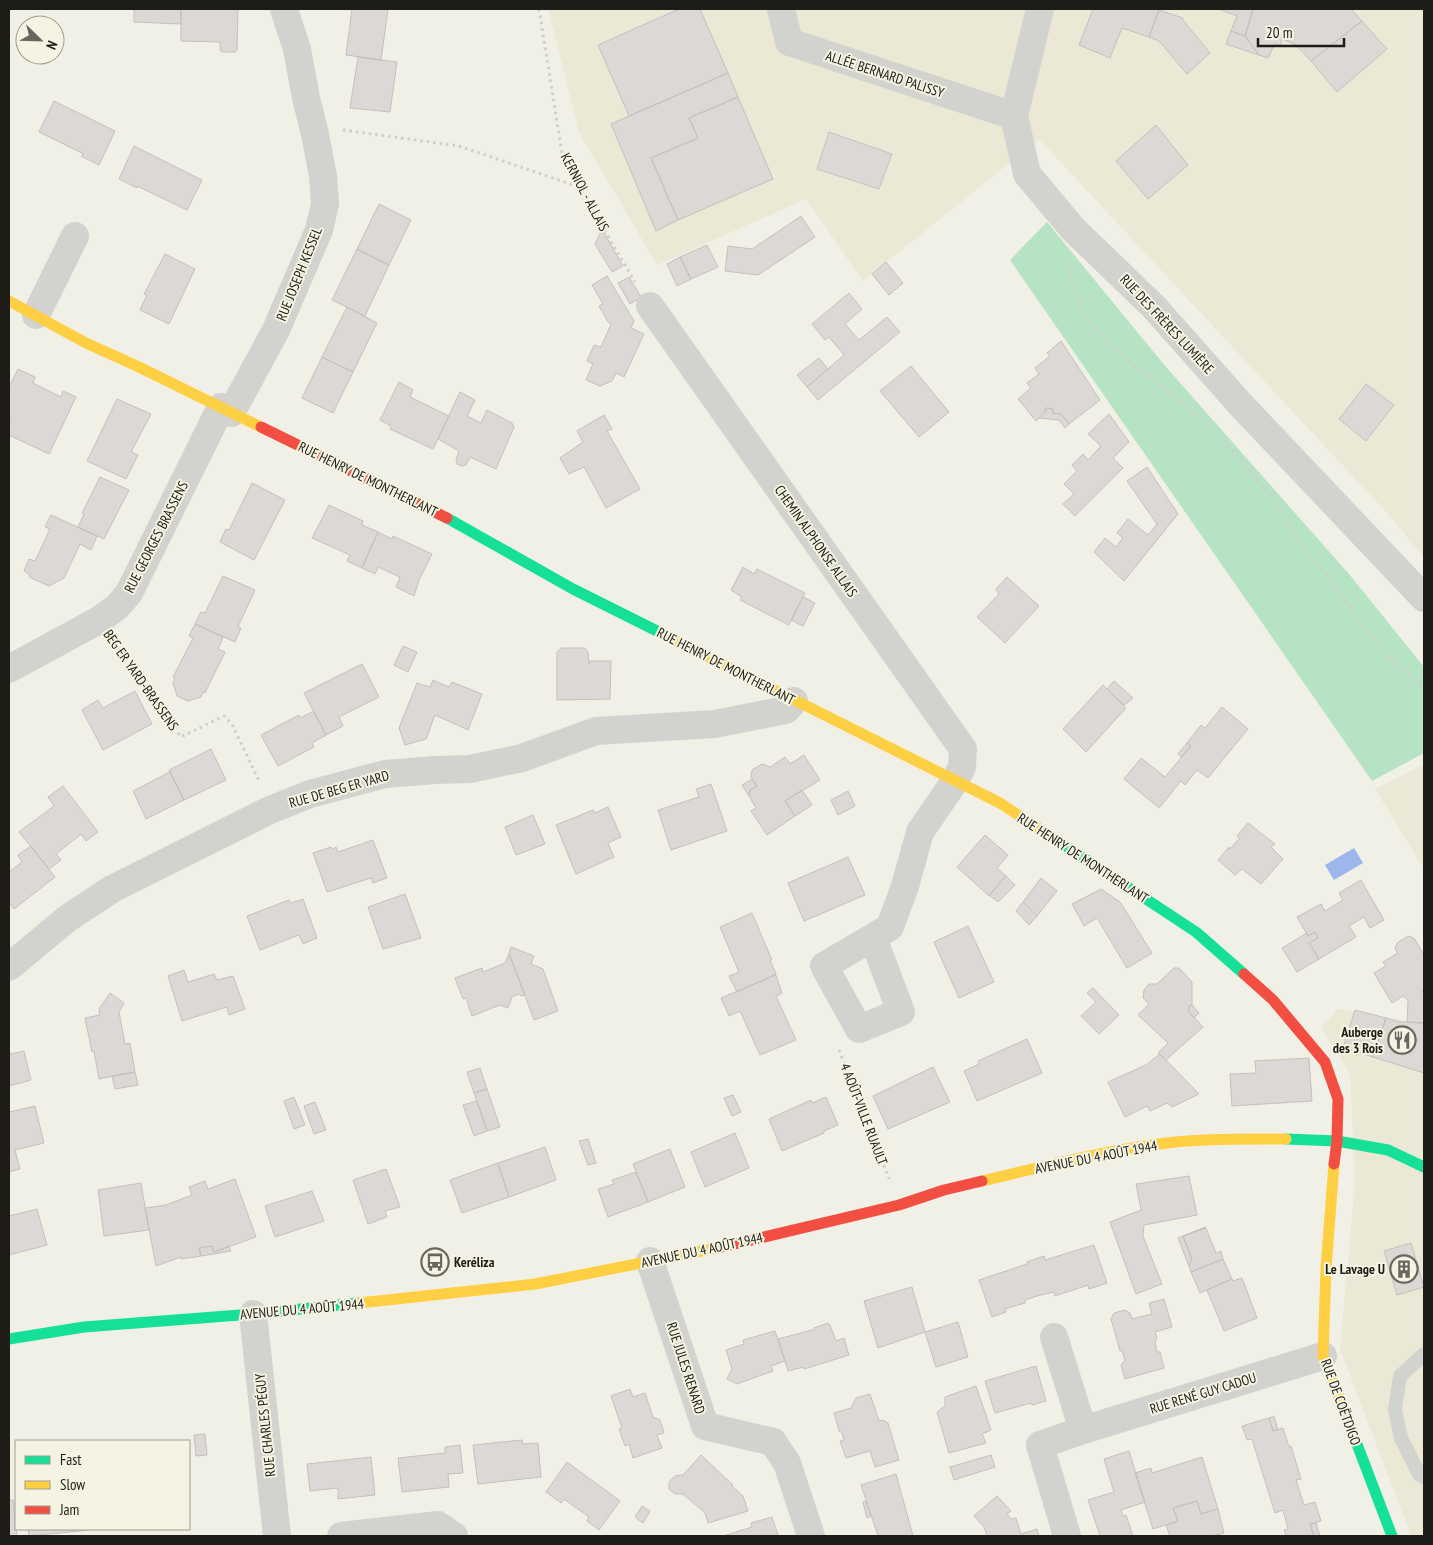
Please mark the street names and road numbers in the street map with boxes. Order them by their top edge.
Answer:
street label: ALLÉE BERNARD PALISSY [824,46,947,102]
street label: KERNIOL - ALLAIS [557,150,613,234]
street label: RUE JOSEPH KESSEL [272,224,326,324]
street label: RUE DES FRÈRES LUMIÈRE [1116,271,1218,377]
street label: RUE HENRY DE MONTHERLANT [296,437,441,521]
street label: RUE GEORGES BRASSENS [120,478,192,596]
street label: CHEMIN ALPHONSE ALLAIS [771,482,861,600]
street label: RUE HENRY DE MONTHERLANT [654,623,799,709]
street label: BEG ER YARD-BRASSENS [99,626,183,734]
street label: RUE DE BEG ER YARD [287,766,391,812]
street label: RUE HENRY DE MONTHERLANT [1014,809,1152,907]
street label: 4 AOÛT-VILLE RUAULT [836,1060,892,1168]
street label: AVENUE DU 4 AOÛT 1944 [1033,1136,1159,1178]
street label: AVENUE DU 4 AOÛT 1944 [639,1228,765,1272]
street label: AVENUE DU 4 AOÛT 1944 [239,1295,365,1323]
street label: RUE JULES RENARD [663,1320,709,1416]
street label: RUE DE COËTDIGO [1317,1356,1365,1448]
street label: RUE RENÉ GUY CADOU [1148,1368,1258,1418]
street label: RUE CHARLES PÉGUY [251,1372,279,1478]

